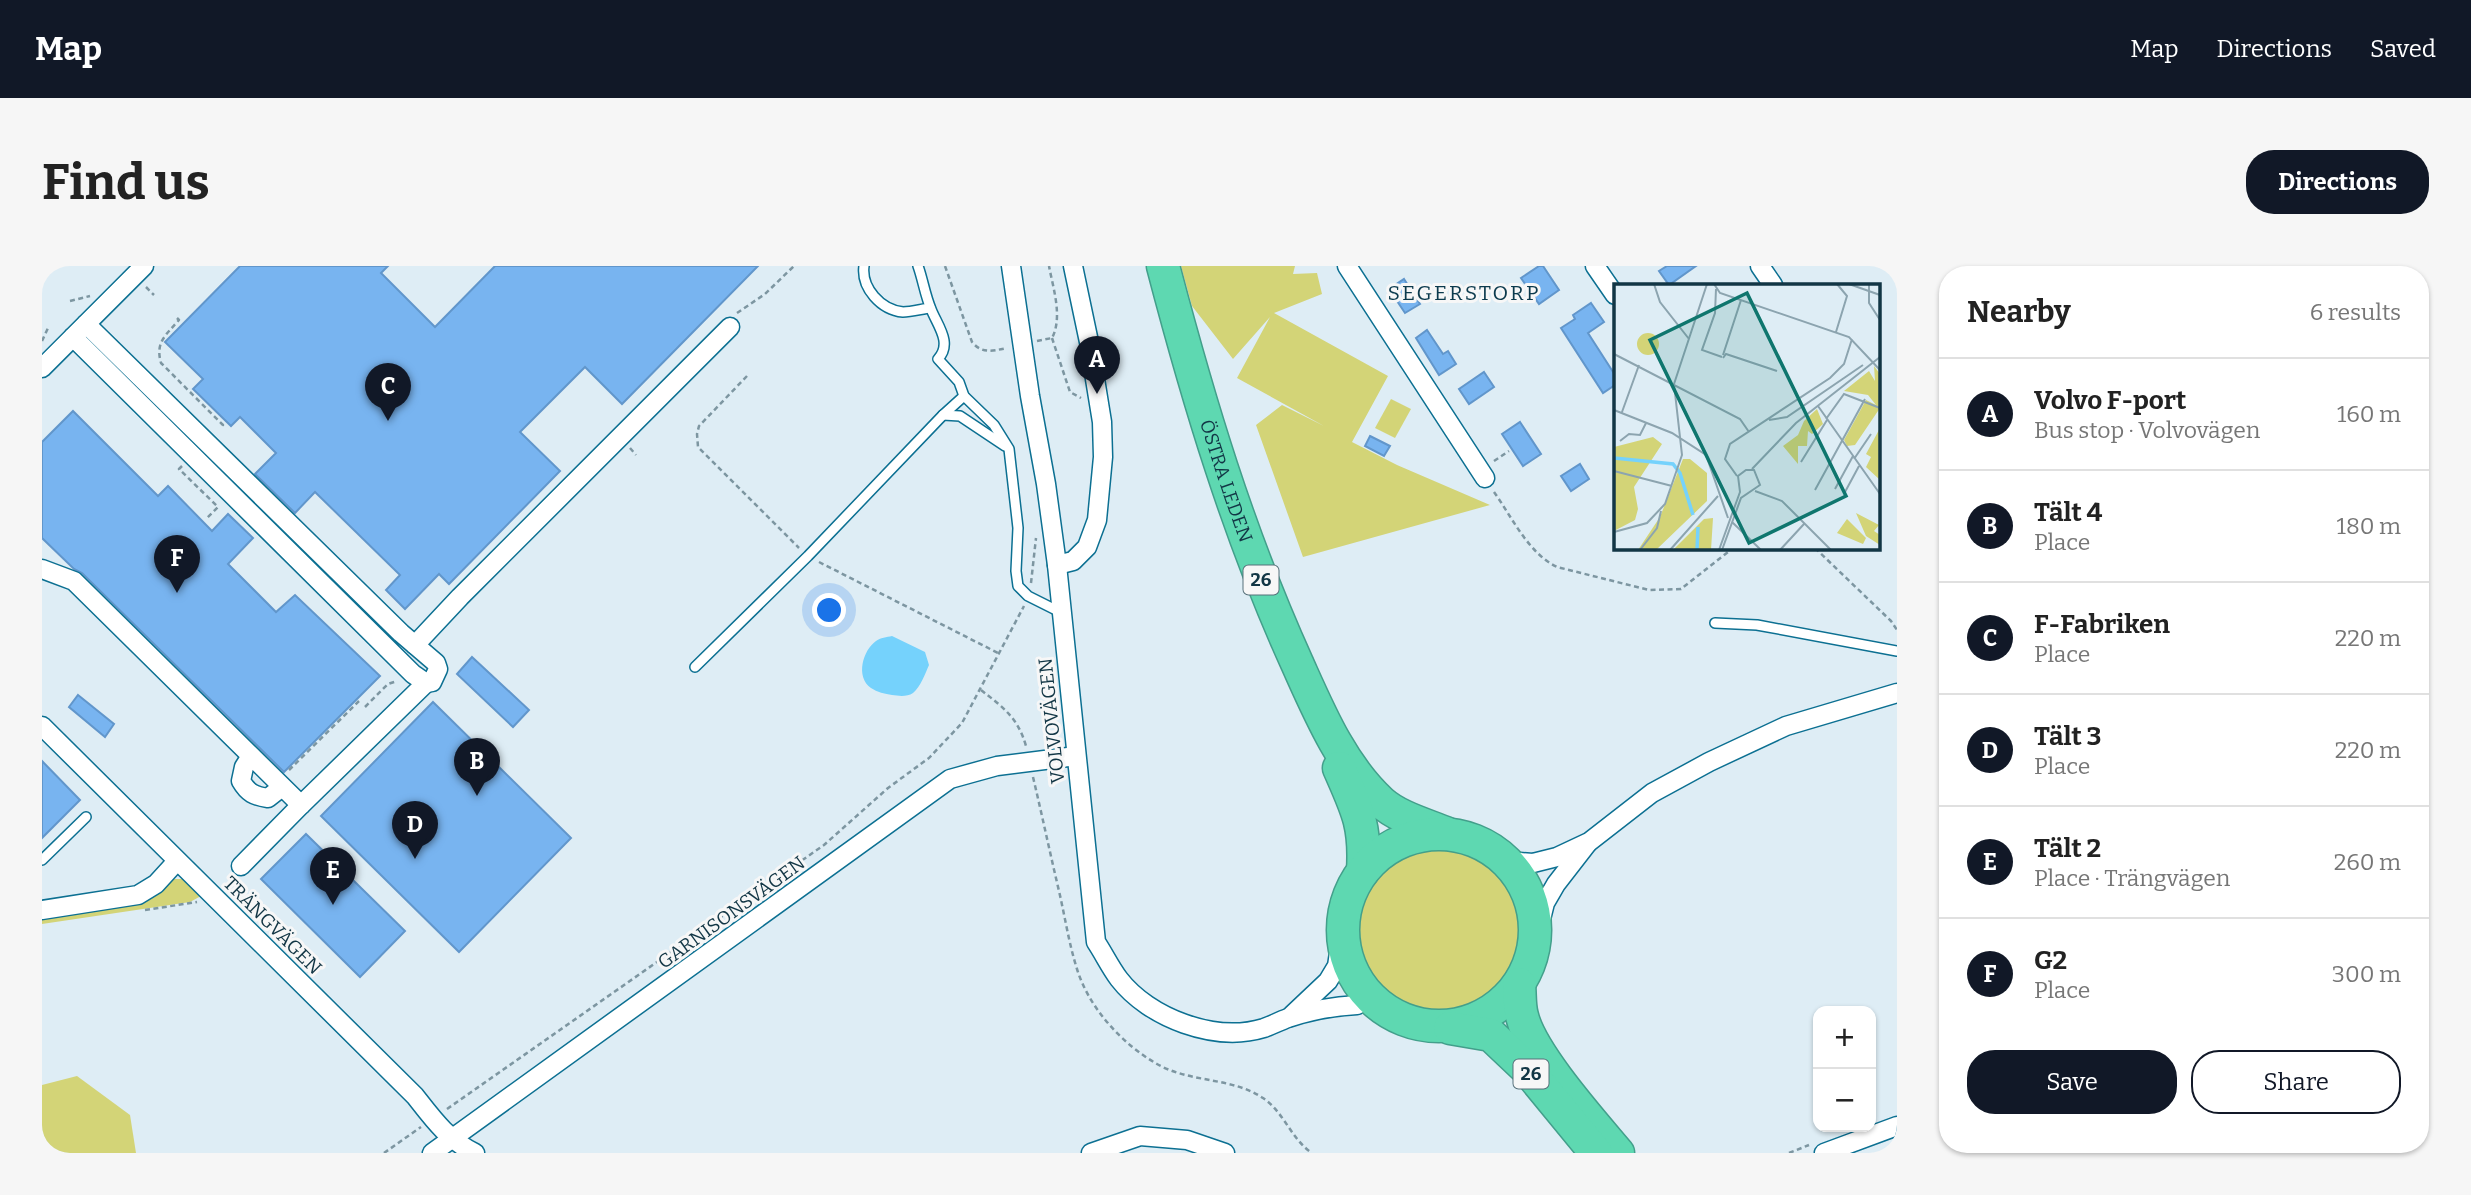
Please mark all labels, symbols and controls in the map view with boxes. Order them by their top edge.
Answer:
text: Map [35,29,102,69]
text: Map [2130,35,2179,63]
text: Directions [2217,35,2332,63]
text: Saved [2370,35,2436,63]
button: Directions [2246,150,2429,214]
text: Find us [42,153,210,212]
district label: SEGERSTORP [1388,280,1540,306]
inset map [1614,284,1880,550]
text: Nearby [1967,294,2071,330]
text: 6 results [2310,298,2401,326]
pin: A [1074,336,1120,394]
pin: C [365,363,411,421]
text: Volvo F-port [2034,385,2186,416]
text: A [1982,400,1998,428]
text: 160 m [2337,400,2401,428]
text: Bus stop · Volvovägen [2034,416,2260,444]
street label: ÖSTRA LEDEN [1195,417,1257,545]
text: Tält 4 [2034,497,2102,528]
text: B [1983,512,1997,540]
text: 180 m [2337,512,2401,540]
text: Place [2034,528,2090,556]
pin: F [154,535,200,593]
road number: 26 [1244,566,1278,594]
your location [812,593,846,627]
text: F-Fabriken [2034,609,2170,640]
text: C [1983,624,1997,652]
text: 220 m [2335,624,2401,652]
text: Place [2034,640,2090,668]
street label: VOLVOVÄGEN [1033,657,1070,785]
text: Tält 3 [2034,721,2102,752]
text: D [1982,736,1998,764]
text: 220 m [2335,736,2401,764]
pin: B [454,738,500,796]
text: Place [2034,752,2090,780]
pin: D [392,801,438,859]
text: Tält 2 [2034,833,2101,864]
pin: E [310,847,356,905]
text: E [1983,848,1997,876]
text: 260 m [2334,848,2401,876]
street label: GARNISONSVÄGEN [653,851,809,974]
text: Place · Trängvägen [2034,864,2230,892]
street label: TRÄNGVÄGEN [219,871,327,979]
text: G2 [2034,945,2067,976]
text: F [1984,960,1996,988]
text: 300 m [2332,960,2401,988]
text: Place [2034,976,2090,1004]
map controls [1813,1006,1876,1132]
button: + [1813,1006,1876,1069]
button: Save [1967,1050,2177,1114]
button: Share [2191,1050,2401,1114]
road number: 26 [1514,1060,1548,1088]
button: − [1813,1069,1876,1132]

